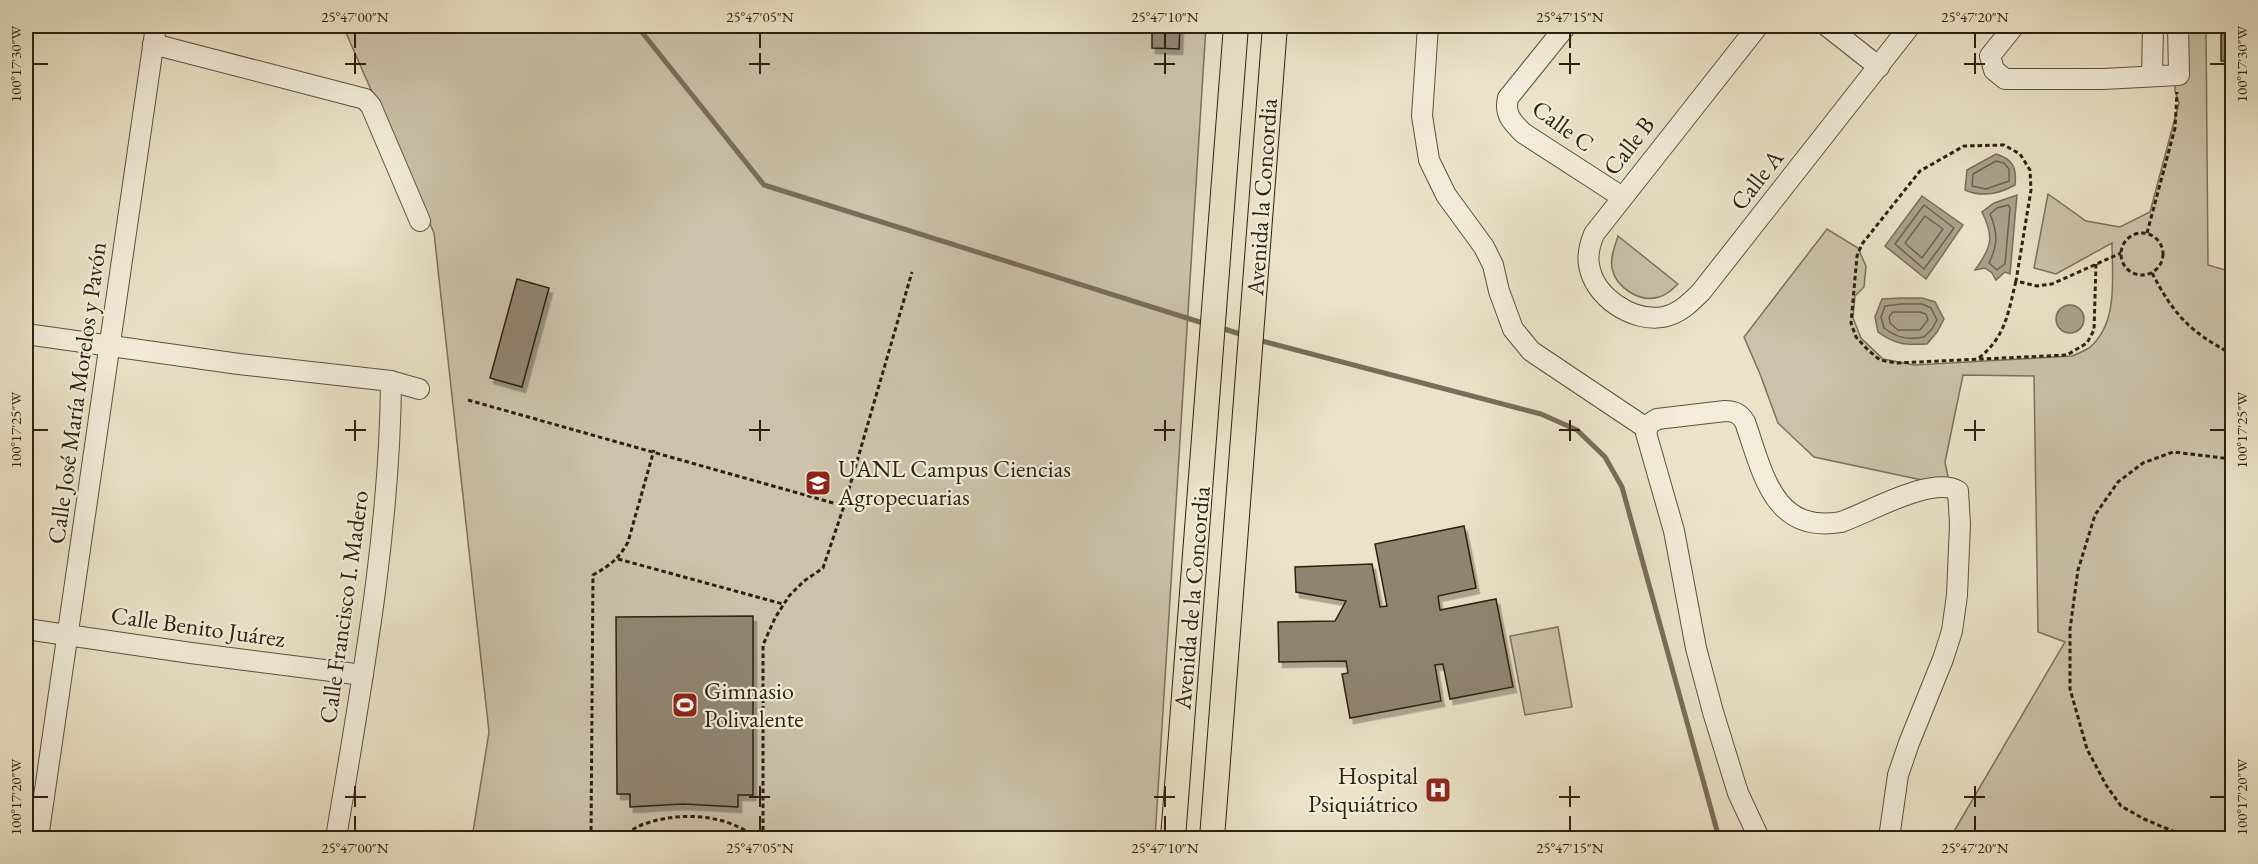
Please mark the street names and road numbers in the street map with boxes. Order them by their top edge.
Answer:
street label: Calle C [1526,93,1600,159]
street label: Avenida la Concordia [1239,97,1284,298]
street label: Calle B [1596,110,1661,181]
street label: Calle A [1723,143,1790,216]
street label: Calle José María Morelos y Pavón [40,240,113,546]
street label: Avenida de la Concordia [1166,485,1217,712]
street label: Calle Francisco I. Madero [312,488,375,725]
street label: Calle Benito Juárez [109,599,287,654]

